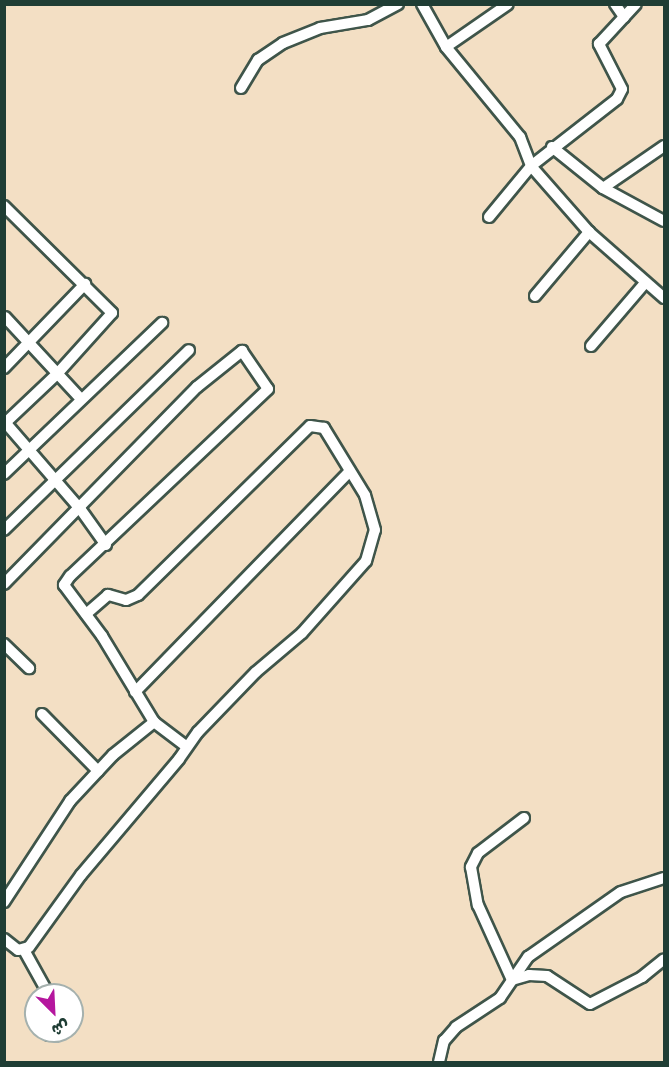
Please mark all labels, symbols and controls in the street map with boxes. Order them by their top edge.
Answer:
north arrow [24,983,84,1043]
text: ش [48,1014,73,1041]

